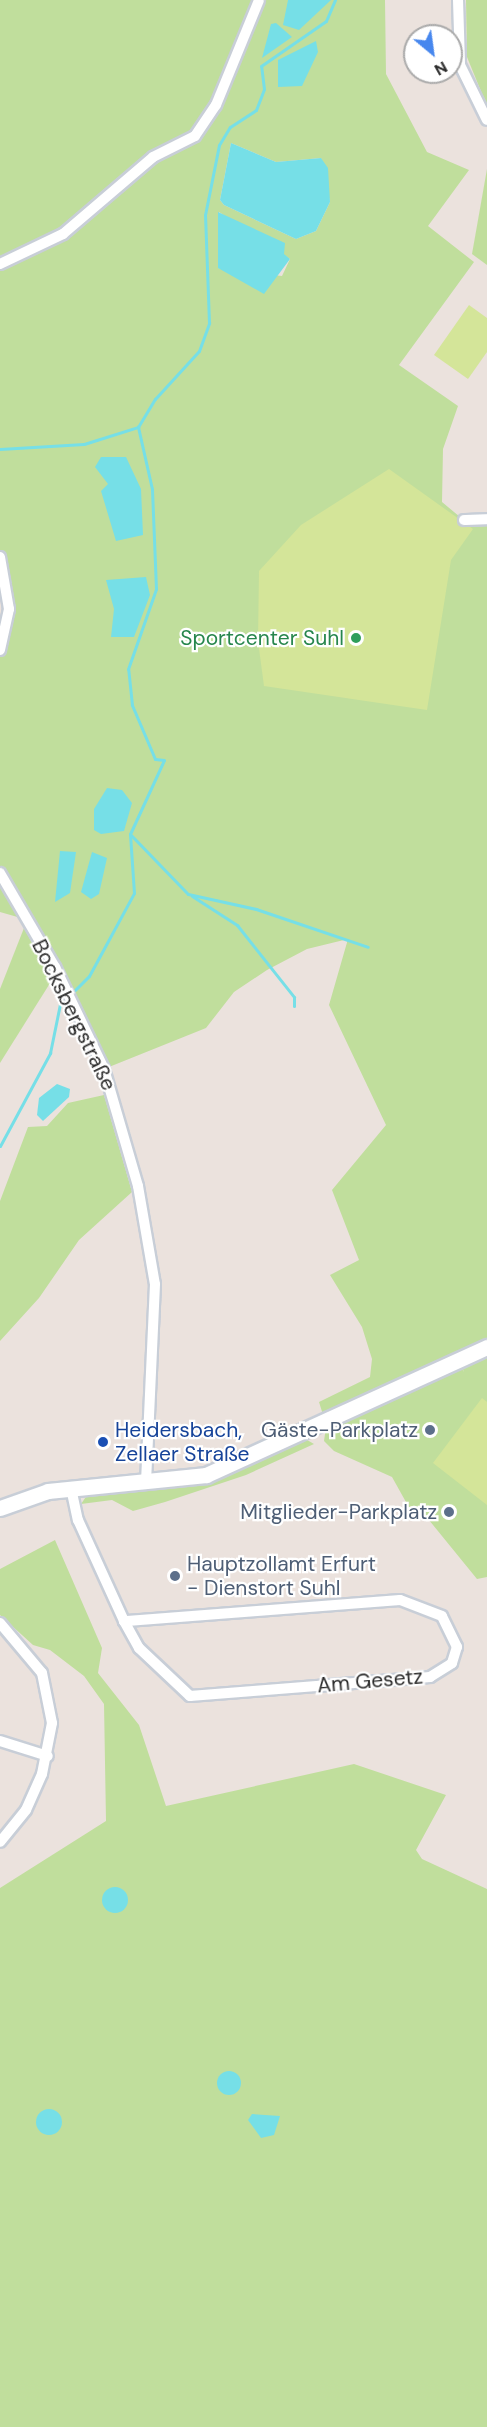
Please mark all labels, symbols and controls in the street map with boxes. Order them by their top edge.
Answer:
north arrow [403,24,463,84]
text: N [431,56,451,80]
place label: Sportcenter Suhl [180,625,344,651]
marker: Sportcenter Suhl [349,631,363,645]
street label: Bocksbergstraße [27,935,121,1095]
place label: Heidersbach, Zellaer Straße [115,1417,249,1467]
place label: Gäste-Parkplatz [261,1417,418,1443]
marker: Gäste-Parkplatz [423,1423,437,1437]
marker: Heidersbach, Zellaer Straße [96,1435,110,1449]
place label: Mitglieder-Parkplatz [240,1499,437,1525]
marker: Mitglieder-Parkplatz [442,1505,456,1519]
place label: Hauptzollamt Erfurt - Dienstort Suhl [187,1551,376,1601]
marker: Hauptzollamt Erfurt - Dienstort Suhl [168,1569,182,1583]
street label: Am Gesetz [316,1664,424,1698]

